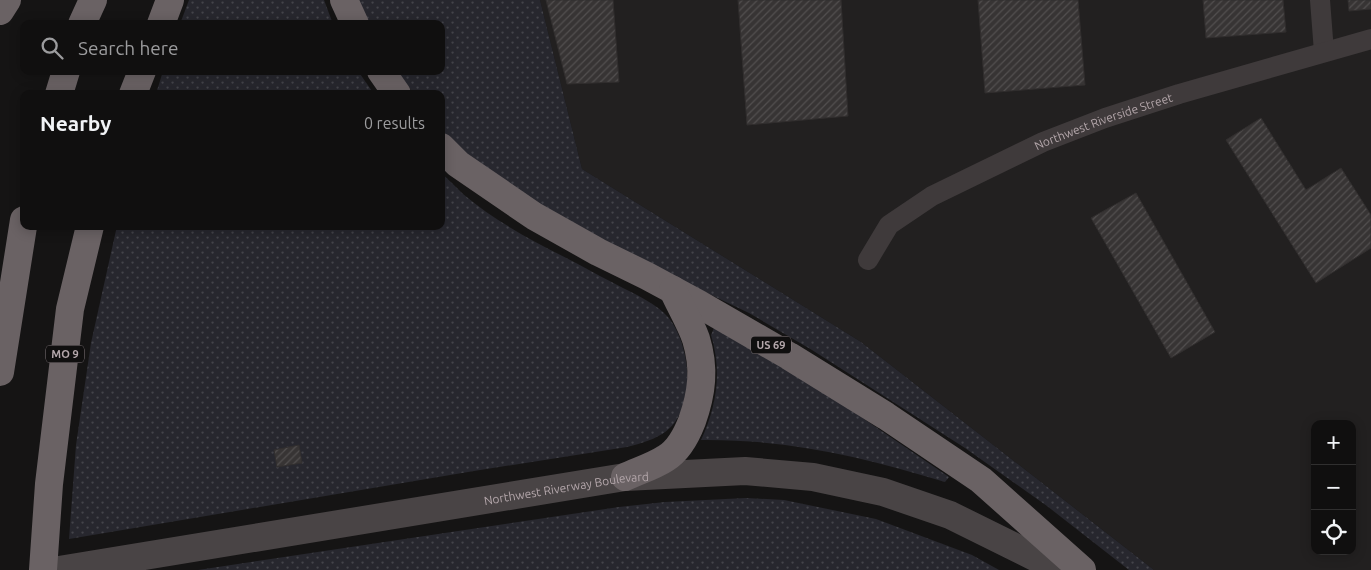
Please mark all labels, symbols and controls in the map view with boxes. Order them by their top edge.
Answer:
search box [20,20,445,75]
icon: search [38,34,66,62]
text: Search here [78,37,178,59]
street label: Northwest Riverside Street [1032,90,1174,152]
text: Nearby [40,111,111,135]
text: 0 results [364,114,425,132]
road number: US 69 [751,336,791,354]
road number: MO 9 [46,346,84,362]
map controls [1311,420,1356,555]
button: + [1311,420,1356,465]
button: − [1311,465,1356,510]
street label: Northwest Riverway Boulevard [483,469,649,507]
button: locate [1311,510,1356,555]

